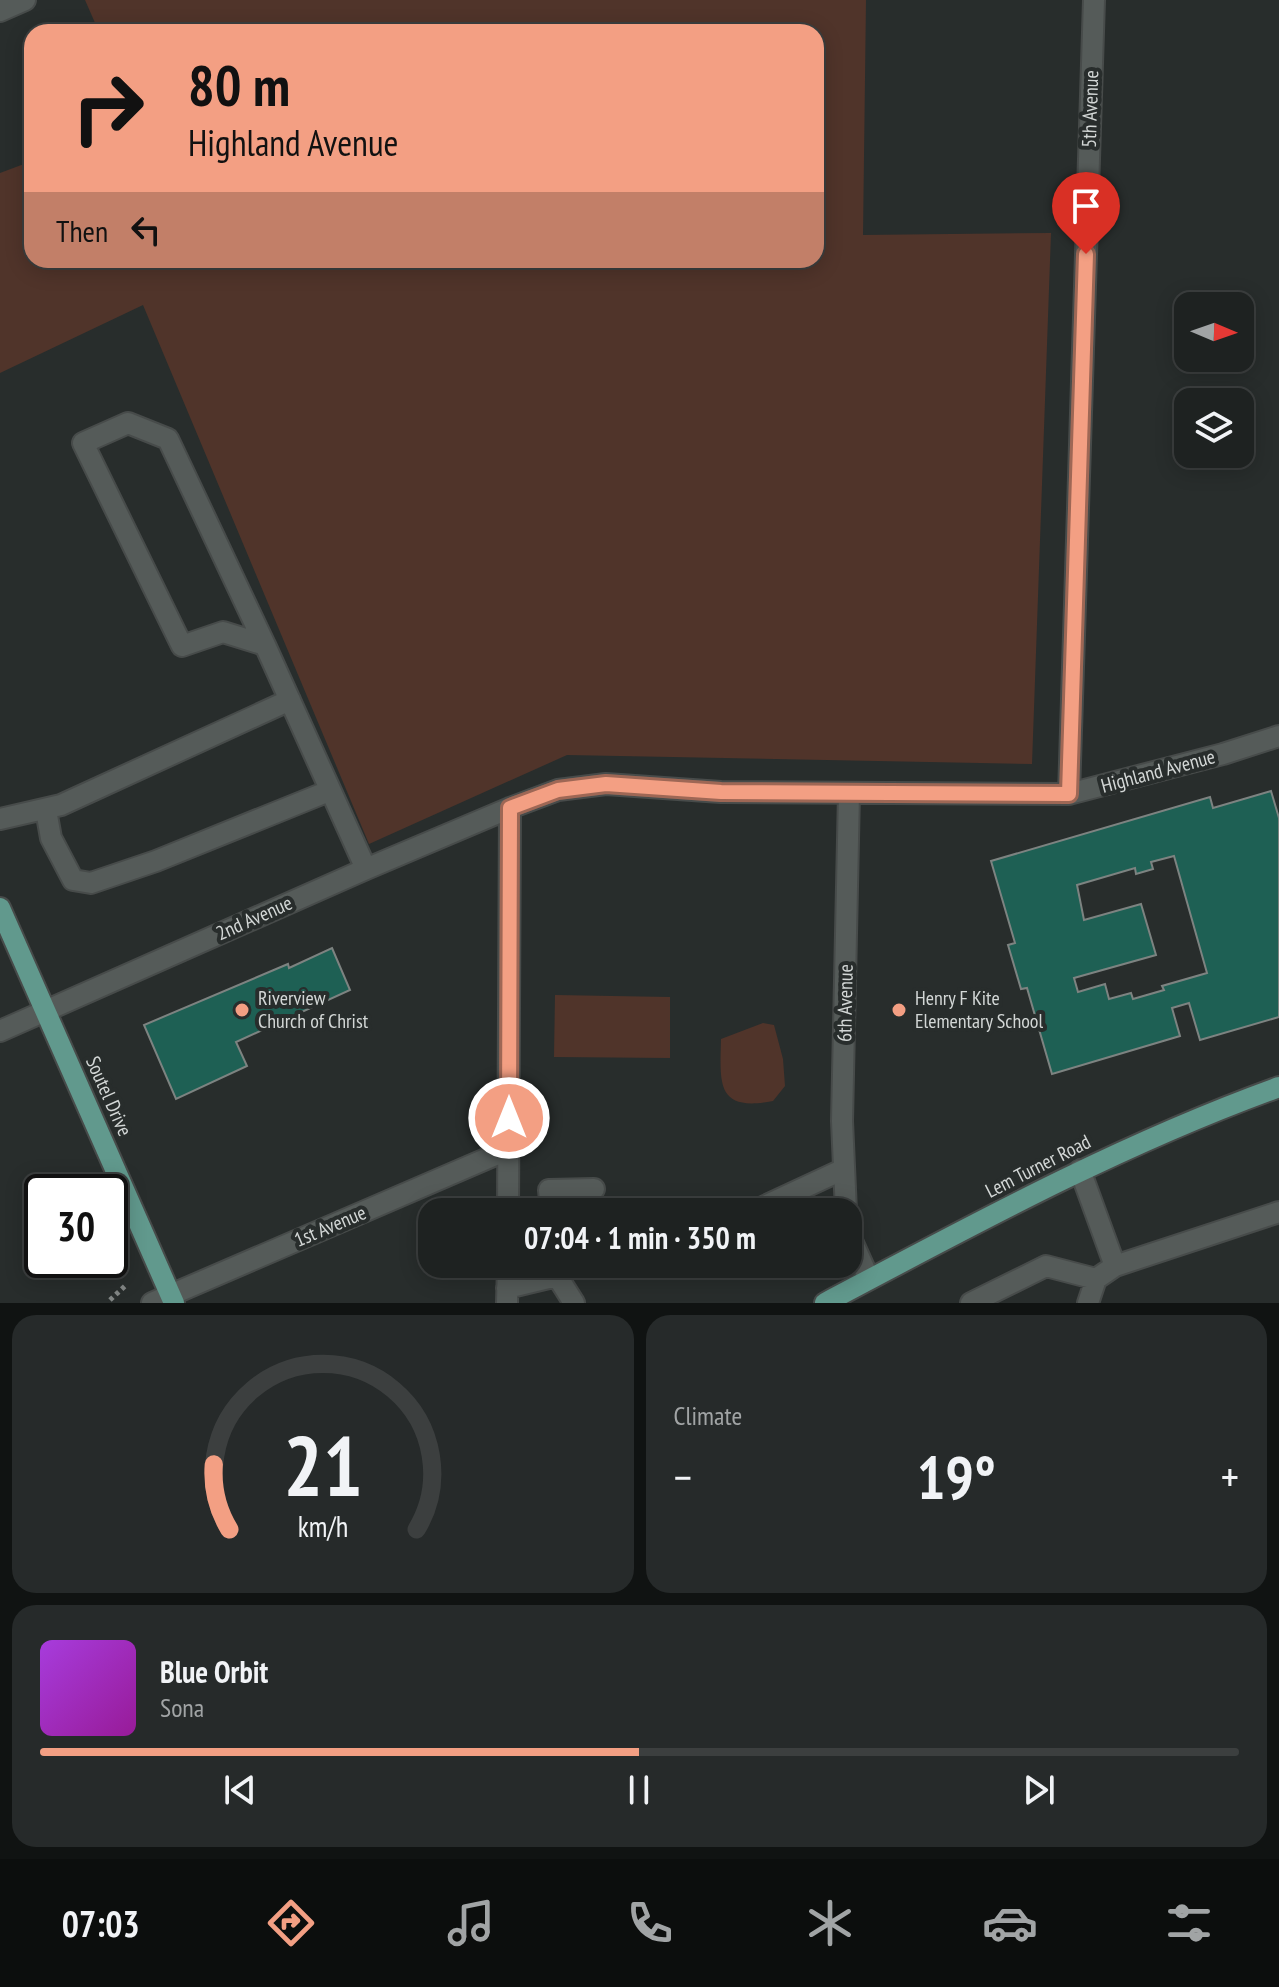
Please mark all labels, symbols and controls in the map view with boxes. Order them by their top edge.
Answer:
text: 80 m [188,49,290,121]
icon: right [56,56,160,160]
street label: 5th Avenue [1076,70,1104,148]
text: Highland Avenue [188,119,398,166]
pin [1052,172,1120,254]
icon: arrive [1064,184,1108,228]
icon: left [124,208,168,252]
text: Then [56,211,108,250]
north arrow [1174,292,1254,372]
map controls [1174,292,1254,468]
button: layers [1174,388,1254,468]
street label: Highland Avenue [1098,743,1218,799]
street label: 2nd Avenue [212,890,296,946]
street label: 6th Avenue [831,964,859,1042]
place label: Riverview Church of Christ [258,985,369,1034]
place label: Henry F Kite Elementary School [915,985,1043,1034]
marker: Riverview Church of Christ [233,1001,251,1019]
marker: Henry F Kite Elementary School [890,1001,908,1019]
street label: Soutel Drive [80,1052,138,1140]
position arrow [467,1076,551,1160]
street label: Lem Turner Road [981,1128,1095,1204]
speed limit sign: 30 [24,1174,128,1278]
street label: 1st Avenue [290,1199,370,1253]
text: 07:04 · 1 min · 350 m [524,1218,756,1257]
text: Climate [674,1399,742,1432]
text: 21 [283,1411,363,1519]
text: 19° [917,1438,996,1516]
text: − [674,1448,692,1505]
text: + [1221,1448,1239,1505]
text: km/h [297,1508,348,1545]
text: Blue Orbit [160,1652,268,1691]
text: Sona [160,1691,204,1724]
icon: previous [218,1768,262,1812]
icon: pause [617,1768,661,1812]
icon: next [1017,1768,1061,1812]
icon: directions [263,1895,319,1951]
icon: music [443,1895,499,1951]
icon: phone [622,1895,678,1951]
icon: climate [802,1895,858,1951]
icon: car [982,1895,1038,1951]
icon: filters [1161,1895,1217,1951]
text: 07:03 [62,1900,140,1947]

